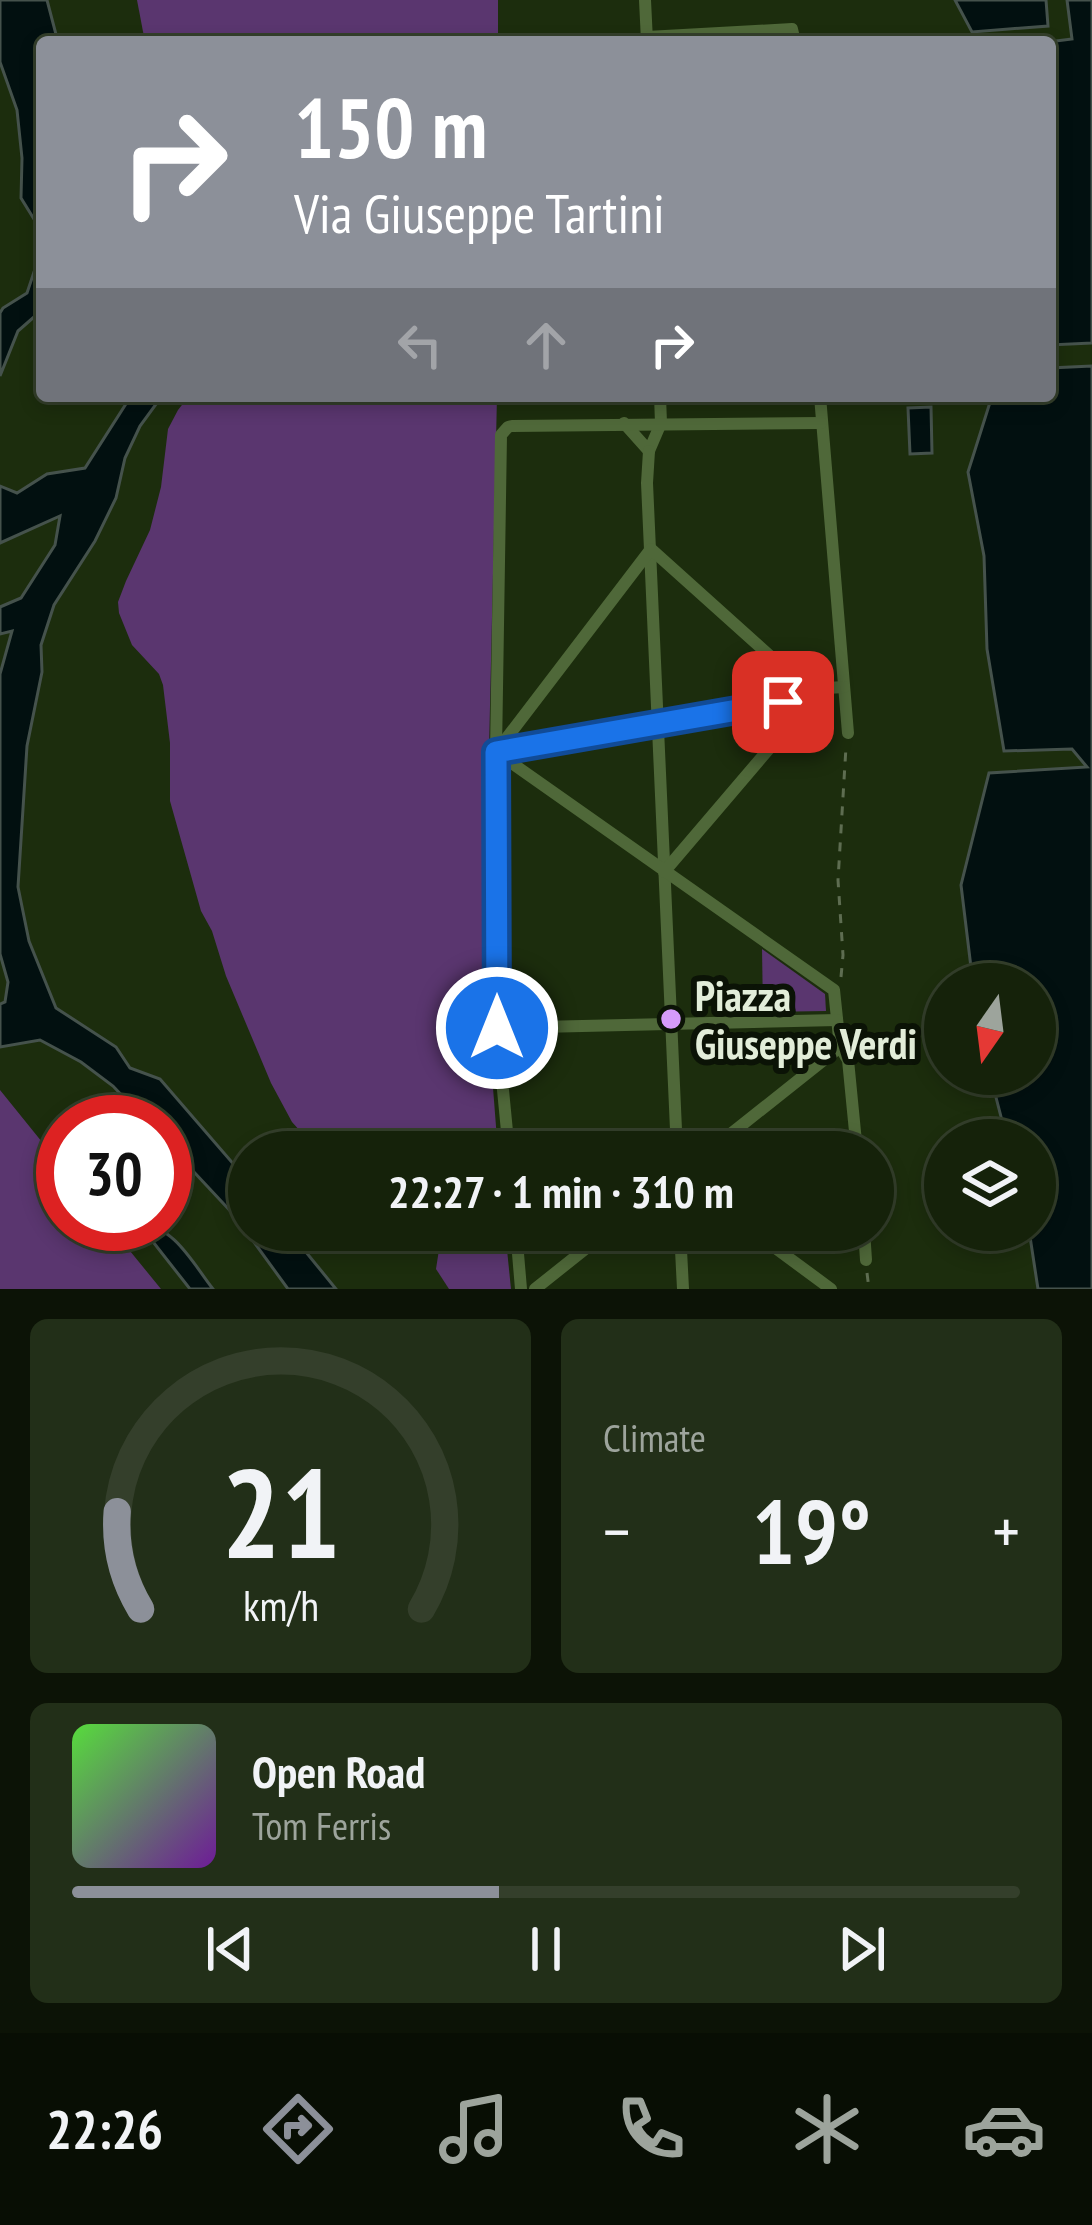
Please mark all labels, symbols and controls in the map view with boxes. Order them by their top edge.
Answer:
text: 150 m [294,72,487,181]
icon: right [96,84,252,240]
text: Via Giuseppe Tartini [294,178,665,248]
icon: left [387,312,453,378]
icon: ahead [513,312,579,378]
icon: right [639,312,705,378]
pin [732,651,834,753]
icon: arrive [750,669,816,735]
north arrow [924,963,1056,1095]
map controls [924,963,1056,1251]
position arrow [434,965,560,1091]
place label: Piazza Giuseppe Verdi [695,968,917,1071]
marker: Piazza Giuseppe Verdi [658,1006,684,1032]
speed limit sign: 30 [36,1095,192,1251]
button: layers [924,1119,1056,1251]
text: 22:27 · 1 min · 310 m [388,1162,734,1220]
text: Climate [603,1412,706,1463]
text: 21 [221,1431,340,1592]
text: 19° [752,1472,871,1589]
text: − [603,1488,630,1573]
text: + [993,1488,1020,1573]
text: km/h [242,1577,319,1633]
text: Open Road [252,1742,425,1800]
text: Tom Ferris [252,1800,391,1851]
icon: previous [197,1916,263,1982]
icon: pause [513,1916,579,1982]
icon: next [829,1916,895,1982]
icon: directions [256,2087,340,2171]
icon: music [432,2087,516,2171]
icon: phone [609,2087,693,2171]
icon: climate [785,2087,869,2171]
icon: car [962,2087,1046,2171]
text: 22:26 [46,2094,163,2164]

